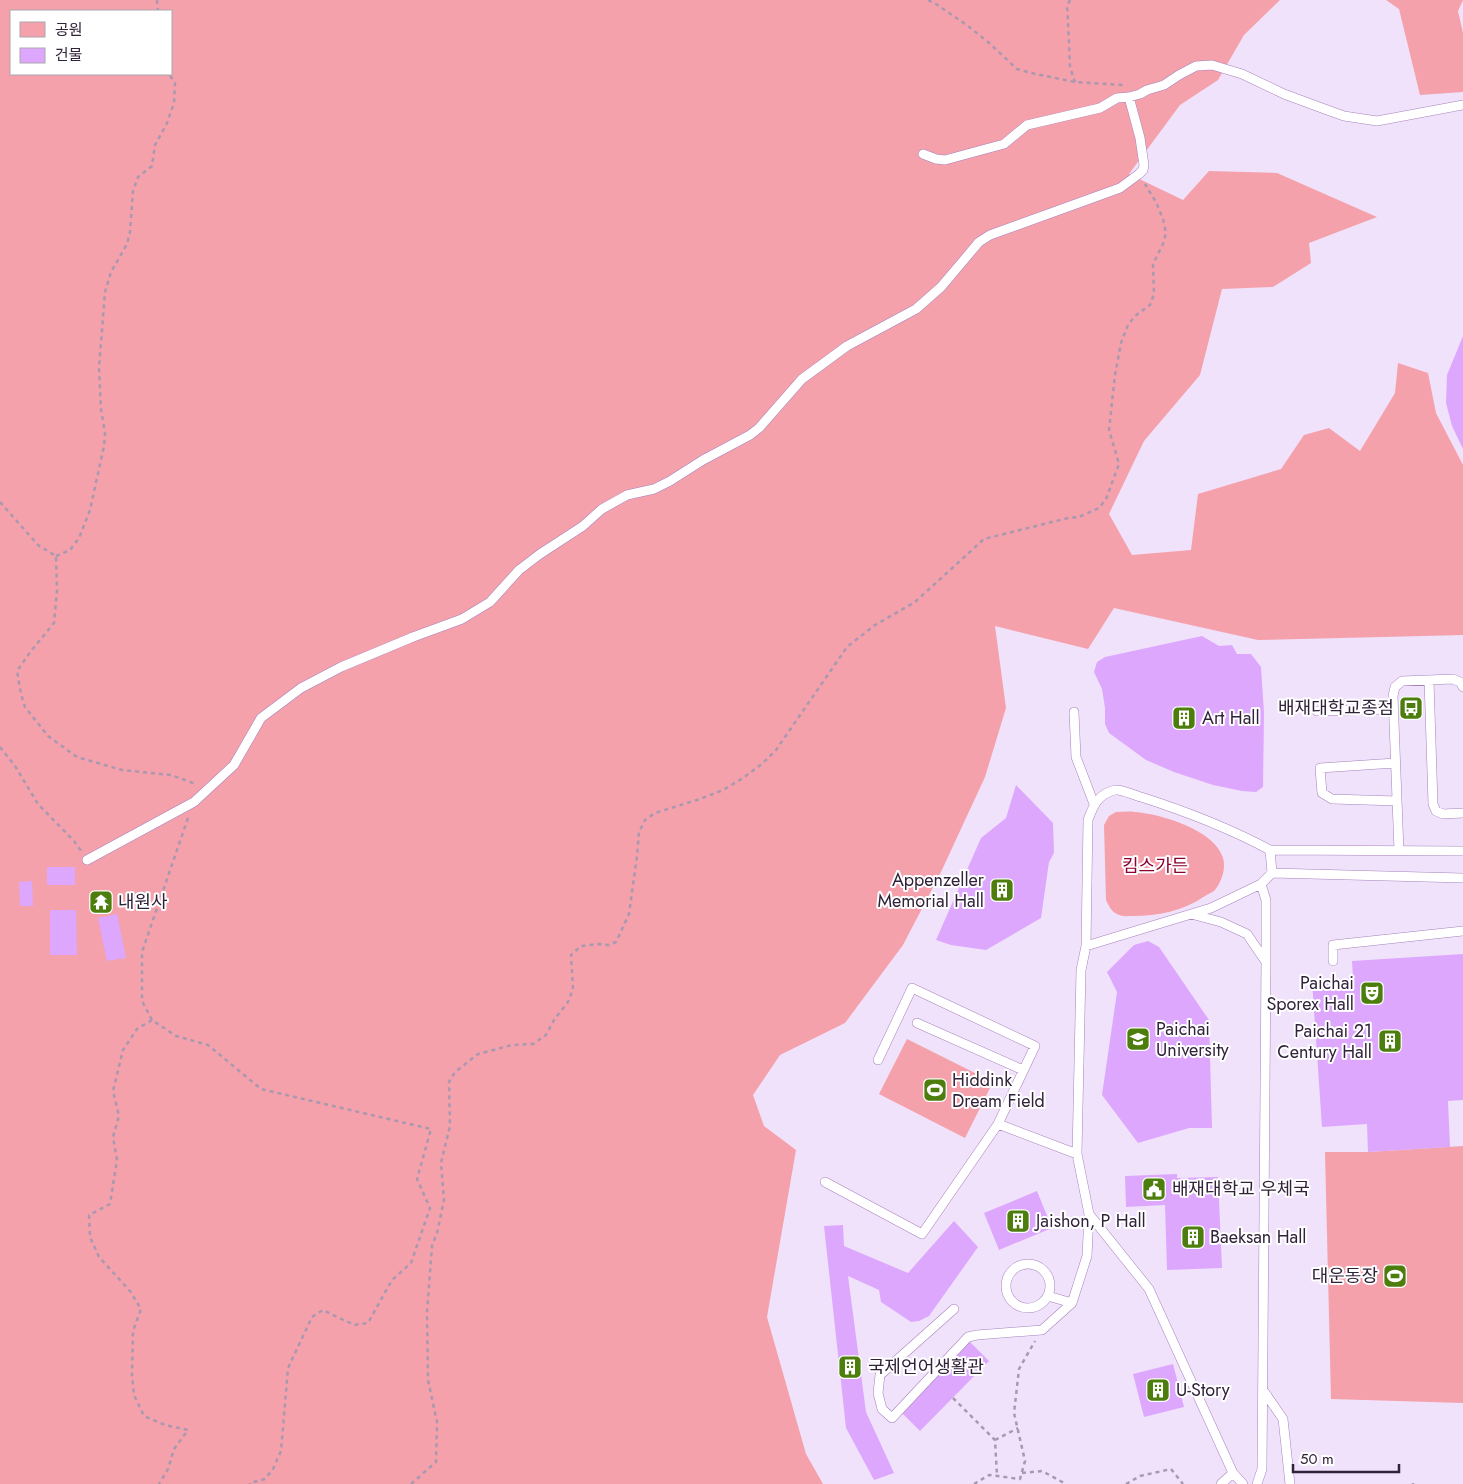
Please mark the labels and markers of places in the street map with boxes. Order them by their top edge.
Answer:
place label: 배재대학교종점 [1278,695,1394,721]
bus stop icon: 배재대학교종점 [1398,695,1424,721]
building icon: Art Hall [1171,705,1197,731]
place label: Art Hall [1202,705,1260,731]
place label: Appenzeller Memorial Hall [877,867,985,914]
building icon: Appenzeller Memorial Hall [989,877,1015,903]
temple icon: 내원사 [88,889,114,915]
place label: 내원사 [118,889,168,915]
place label: Paichai Sporex Hall [1266,970,1354,1017]
theatre icon: Paichai Sporex Hall [1359,980,1385,1006]
place label: Paichai University [1156,1016,1229,1063]
place label: Paichai 21 Century Hall [1277,1018,1372,1065]
school or university icon: Paichai University [1125,1026,1151,1052]
building icon: Paichai 21 Century Hall [1377,1028,1403,1054]
place label: Hiddink Dream Field [952,1067,1045,1114]
sports icon: Hiddink Dream Field [922,1077,948,1103]
public building icon: 배재대학교 우체국 [1141,1176,1167,1202]
place label: 배재대학교 우체국 [1172,1176,1310,1202]
building icon: Jaishon, P Hall [1005,1208,1031,1234]
place label: Jaishon, P Hall [1034,1208,1146,1234]
building icon: Baeksan Hall [1180,1224,1206,1250]
place label: Baeksan Hall [1210,1224,1306,1250]
place label: 대운동장 [1312,1263,1378,1289]
sports icon: 대운동장 [1382,1263,1408,1289]
building icon: 국제언어생활관 [837,1354,863,1380]
place label: 국제언어생활관 [868,1354,984,1380]
building icon: U-Story [1145,1377,1171,1403]
place label: U-Story [1176,1377,1230,1403]

